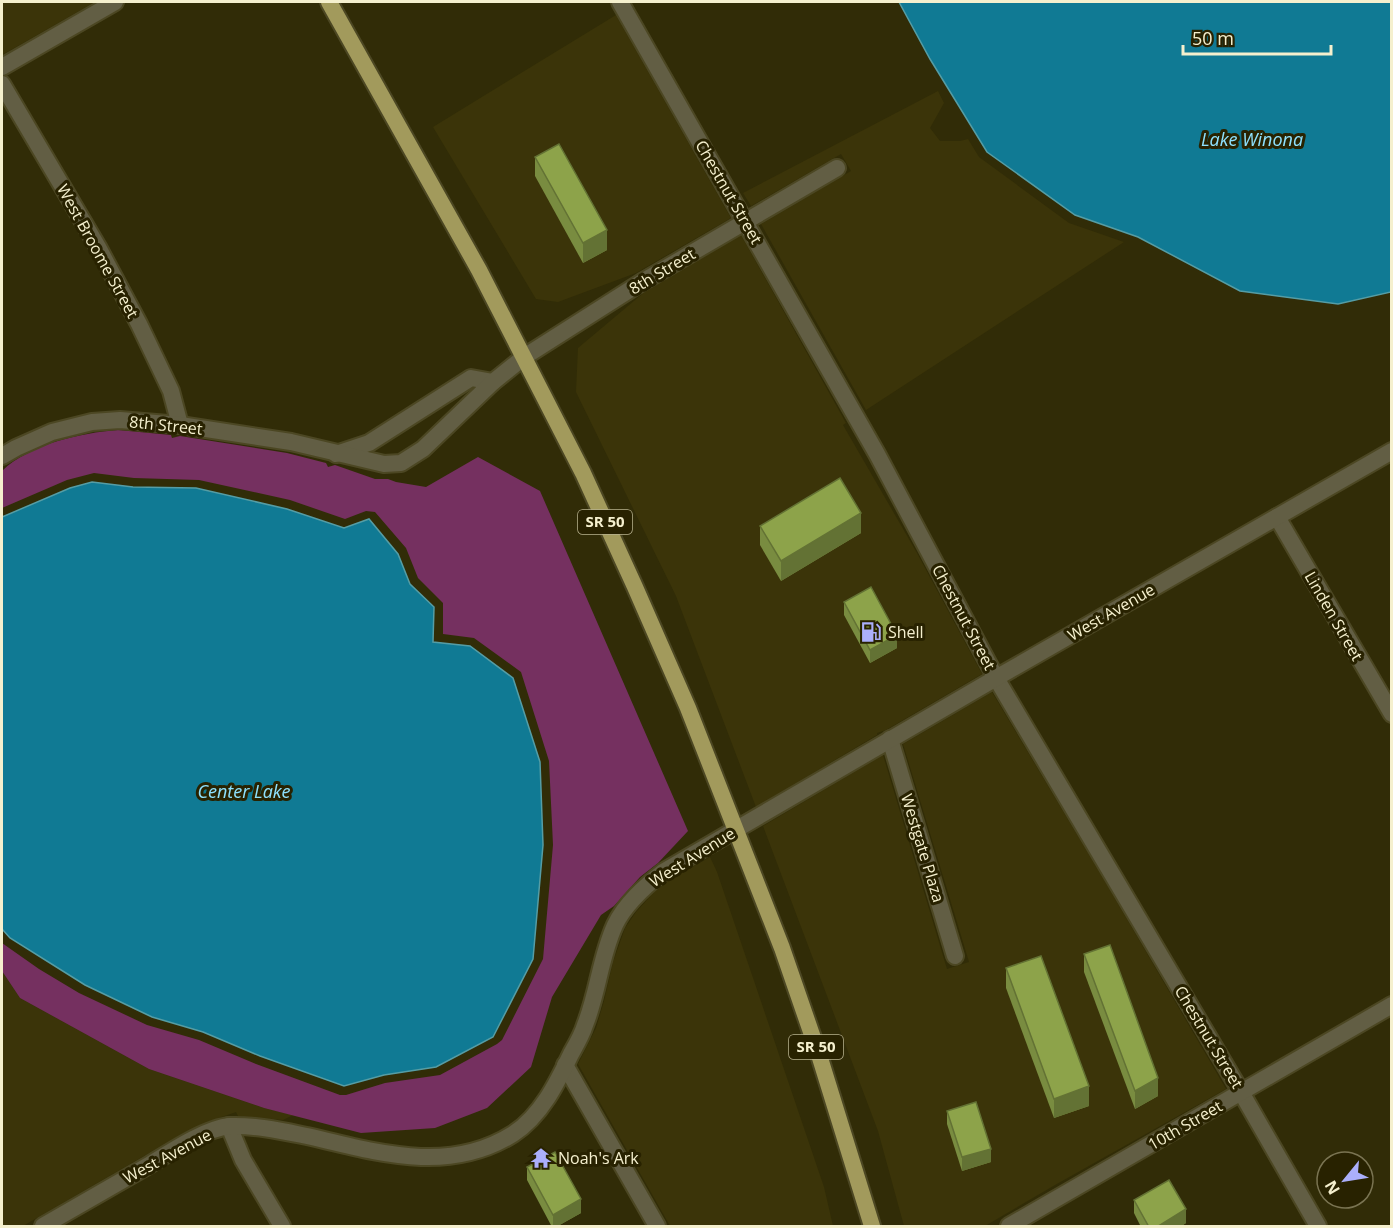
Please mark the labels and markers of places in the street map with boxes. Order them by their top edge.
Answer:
fuel station icon: Shell [859,620,883,644]
place label: Shell [888,621,924,643]
temple icon: Noah's Ark [529,1146,553,1170]
place label: Noah's Ark [558,1147,639,1169]

